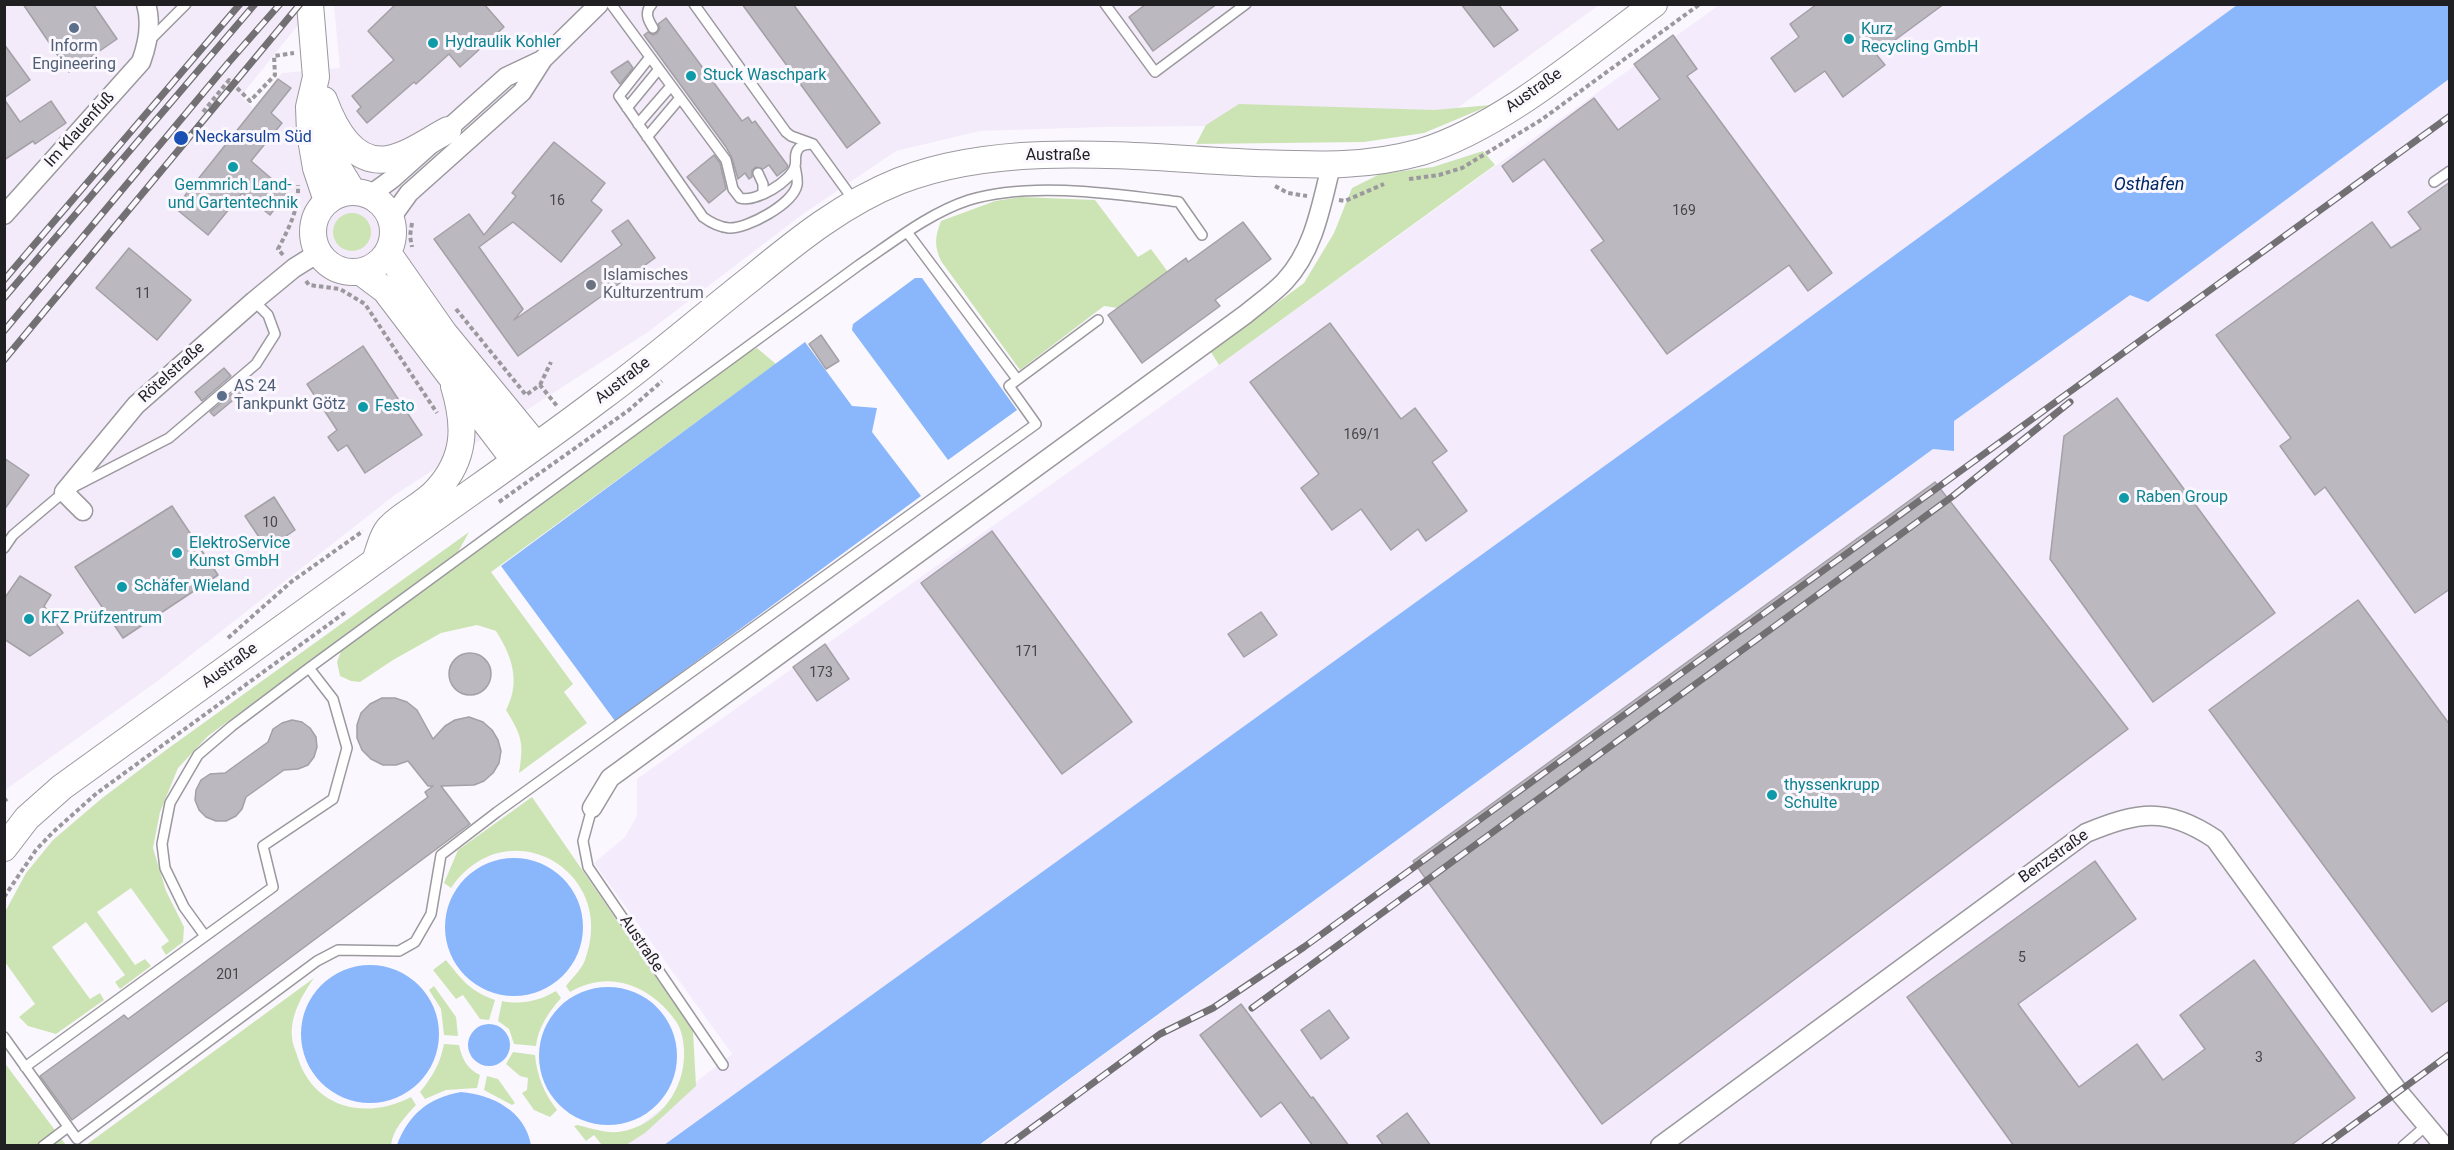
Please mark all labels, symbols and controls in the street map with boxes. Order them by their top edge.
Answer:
place label: Kurz Recycling GmbH [1861,20,1978,58]
marker: Inform Engineering [67,21,81,35]
marker: Kurz Recycling GmbH [1842,32,1856,46]
place label: Hydraulik Kohler [445,33,561,53]
marker: Hydraulik Kohler [426,36,440,50]
place label: Inform Engineering [32,37,116,75]
street label: Austraße [1502,65,1566,117]
place label: Stuck Waschpark [703,66,826,86]
marker: Stuck Waschpark [684,69,698,83]
street label: Im Klauenfuß [41,88,119,172]
place label: Neckarsulm Süd [195,128,312,148]
marker: Neckarsulm Süd [172,129,190,147]
street label: Austraße [1026,146,1090,166]
marker: Gemmrich Land- und Gartentechnik [226,160,240,174]
water label: Osthafen [2114,174,2184,196]
place label: Gemmrich Land- und Gartentechnik [168,176,298,214]
house number: 16 [549,193,565,209]
house number: 169 [1672,203,1696,219]
place label: Islamisches Kulturzentrum [603,266,704,304]
marker: Islamisches Kulturzentrum [584,278,598,292]
house number: 11 [135,286,151,302]
street label: Rötelstraße [135,338,209,408]
street label: Austraße [592,354,654,408]
place label: AS 24 Tankpunkt Götz [234,377,345,415]
marker: AS 24 Tankpunkt Götz [215,389,229,403]
place label: Festo [375,397,415,417]
marker: Festo [356,400,370,414]
house number: 169/1 [1343,427,1381,443]
place label: Raben Group [2136,488,2228,508]
marker: Raben Group [2117,491,2131,505]
house number: 10 [262,515,278,531]
place label: ElektroService Kunst GmbH [189,534,290,572]
marker: ElektroService Kunst GmbH [170,546,184,560]
place label: Schäfer Wieland [134,577,250,597]
marker: Schäfer Wieland [115,580,129,594]
place label: KFZ Prüfzentrum [41,609,162,629]
marker: KFZ Prüfzentrum [22,612,36,626]
street label: Austraße [198,639,262,693]
house number: 171 [1015,644,1039,660]
house number: 173 [809,665,833,681]
place label: thyssenkrupp Schulte [1784,776,1880,814]
marker: thyssenkrupp Schulte [1765,788,1779,802]
street label: Benzstraße [2016,826,2092,888]
street label: Austraße [615,912,667,976]
house number: 5 [2018,950,2026,966]
house number: 201 [216,967,240,983]
house number: 3 [2255,1050,2263,1066]

